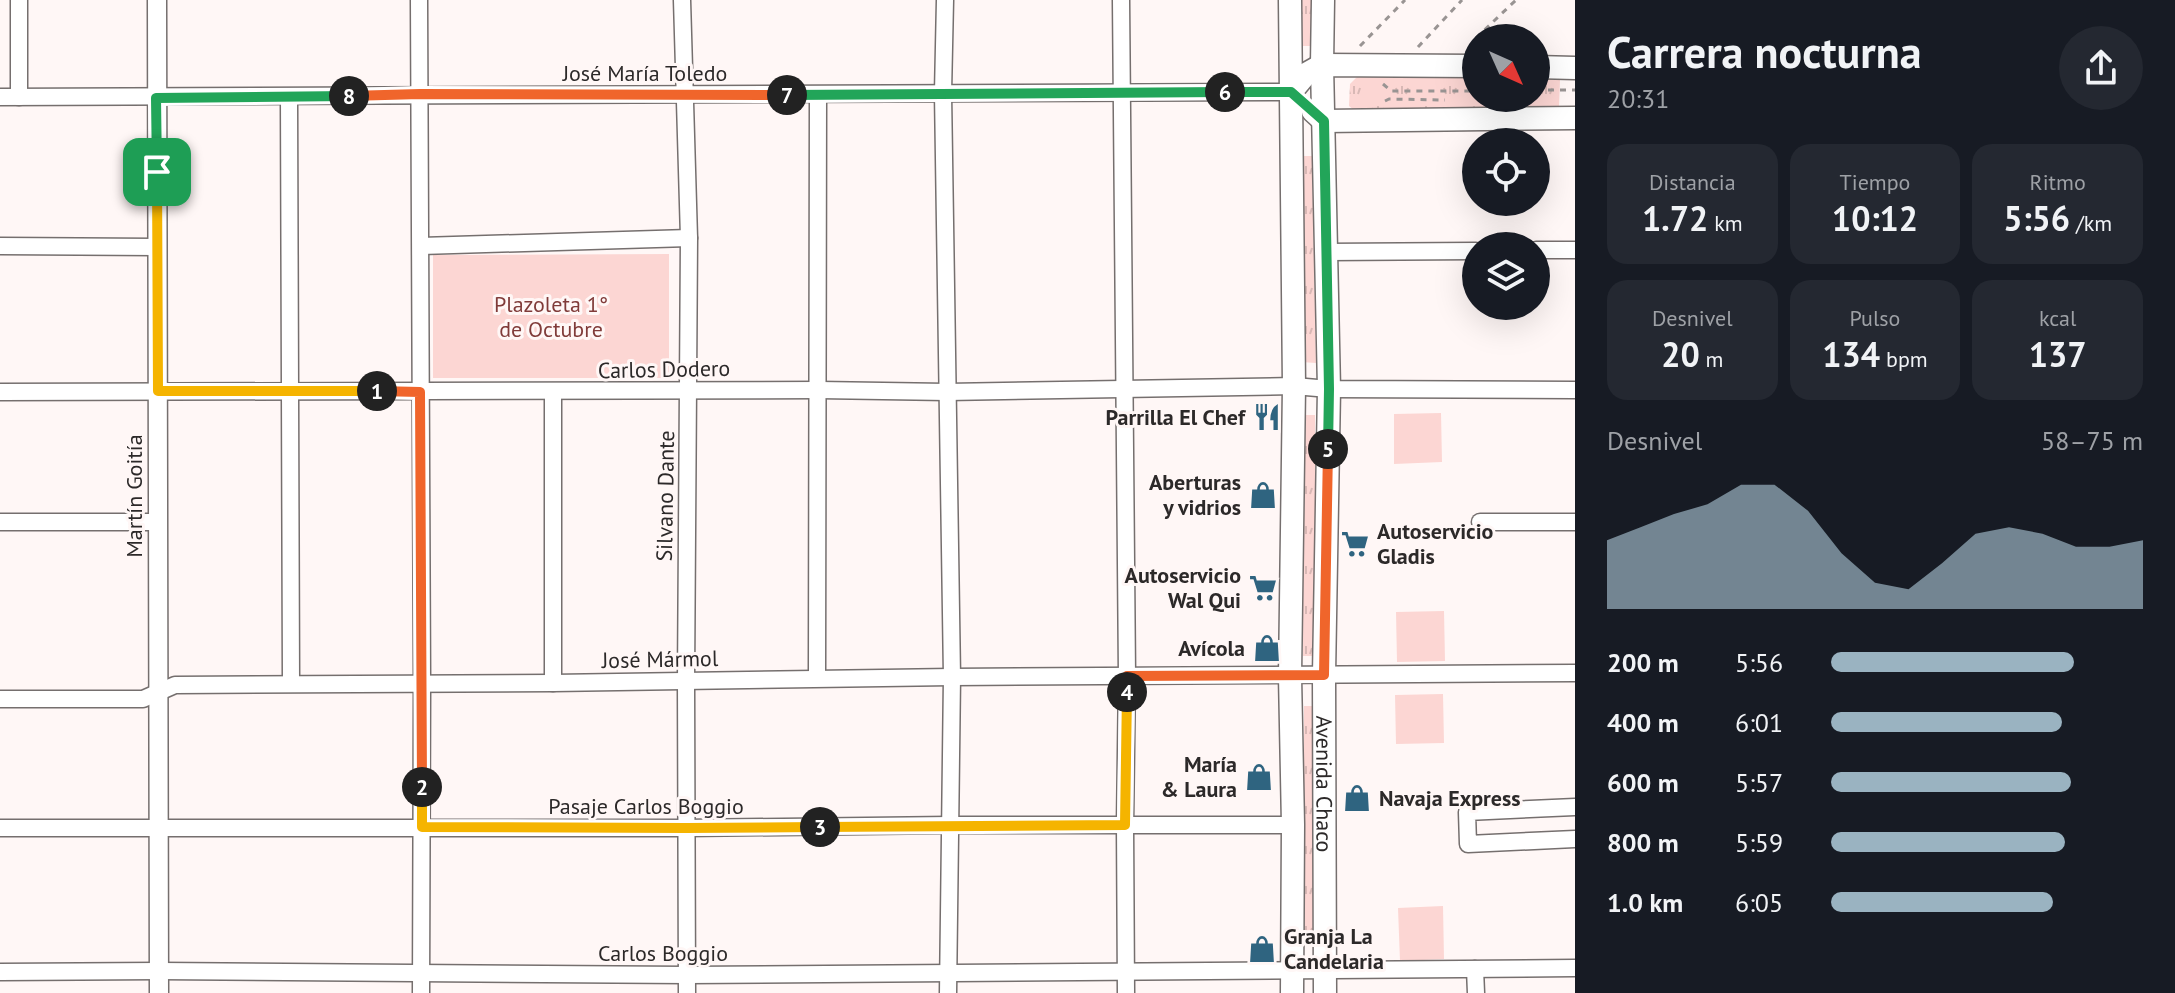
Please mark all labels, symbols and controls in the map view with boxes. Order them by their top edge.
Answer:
text: Carrera nocturna [1607,23,1922,80]
north arrow [1462,24,1550,112]
map controls [1462,24,1550,320]
button: share [2059,26,2143,110]
street label: José María Toledo [562,59,727,87]
pin: 6 [1205,72,1245,112]
pin: 7 [767,75,807,115]
pin: 8 [329,76,369,116]
text: 6 [1219,78,1231,106]
text: 7 [781,81,793,109]
text: 8 [343,82,355,110]
text: 20:31 [1607,82,1669,115]
button: locate [1462,128,1550,216]
pin [123,138,191,206]
icon: arrive [135,150,179,194]
text: Distancia [1649,168,1736,196]
text: Tiempo [1840,168,1910,196]
text: Ritmo [2030,168,2086,196]
text: 1.72 [1642,196,1708,240]
text: 10:12 [1832,196,1918,240]
text: 5:56 [2003,196,2070,240]
text: km [1708,209,1743,237]
text: /km [2070,209,2112,237]
button: layers [1462,232,1550,320]
park label: Plazoleta 1° de Octubre [494,290,608,343]
text: Desnivel [1652,304,1733,332]
text: Pulso [1850,304,1900,332]
text: kcal [2039,304,2076,332]
text: 20 [1661,332,1700,376]
text: 134 [1822,332,1880,376]
text: 137 [2029,332,2087,376]
text: m [1700,345,1723,373]
text: bpm [1880,345,1928,373]
street label: Carlos Dodero [598,354,730,384]
pin: 1 [357,371,397,411]
text: 1 [371,377,383,405]
restaurant icon: Parrilla El Chef [1252,402,1282,432]
place label: Parrilla El Chef [1106,403,1247,431]
text: Desnivel [1607,424,1702,457]
text: 58–75 m [2041,424,2143,457]
pin: 5 [1308,429,1348,469]
street label: Silvano Dante [650,430,680,562]
street label: Martín Goitía [120,434,148,558]
text: 5 [1322,435,1334,463]
place label: Aberturas y vidrios [1149,468,1241,521]
shop icon: Aberturas y vidrios [1248,480,1278,510]
place label: Autoservicio Gladis [1377,517,1494,570]
supermarket icon: Autoservicio Gladis [1340,529,1370,559]
place label: Autoservicio Wal Qui [1125,561,1241,614]
supermarket icon: Autoservicio Wal Qui [1248,573,1278,603]
shop icon: Avícola [1252,633,1282,663]
place label: Avícola [1178,634,1245,662]
street label: José Mármol [601,644,719,674]
text: 200 m [1607,646,1679,679]
text: 5:56 [1735,646,1783,679]
pin: 4 [1107,672,1147,712]
text: 4 [1121,678,1133,706]
text: 400 m [1607,706,1679,739]
text: 6:01 [1735,706,1783,739]
street label: Avenida Chaco [1310,715,1339,852]
place label: María & Laura [1161,750,1237,803]
shop icon: María & Laura [1244,762,1274,792]
text: 600 m [1607,766,1679,799]
text: 5:57 [1735,766,1783,799]
pin: 2 [402,767,442,807]
text: 2 [416,773,428,801]
shop icon: Navaja Express [1342,783,1372,813]
place label: Navaja Express [1379,784,1521,812]
street label: Pasaje Carlos Boggio [548,792,744,820]
pin: 3 [800,807,840,847]
text: 3 [814,813,826,841]
text: 800 m [1607,826,1679,859]
text: 5:59 [1735,826,1783,859]
text: 1.0 km [1607,886,1683,919]
text: 6:05 [1735,886,1783,919]
place label: Granja La Candelaria [1284,922,1384,975]
shop icon: Granja La Candelaria [1247,934,1277,964]
street label: Carlos Boggio [598,939,728,967]

